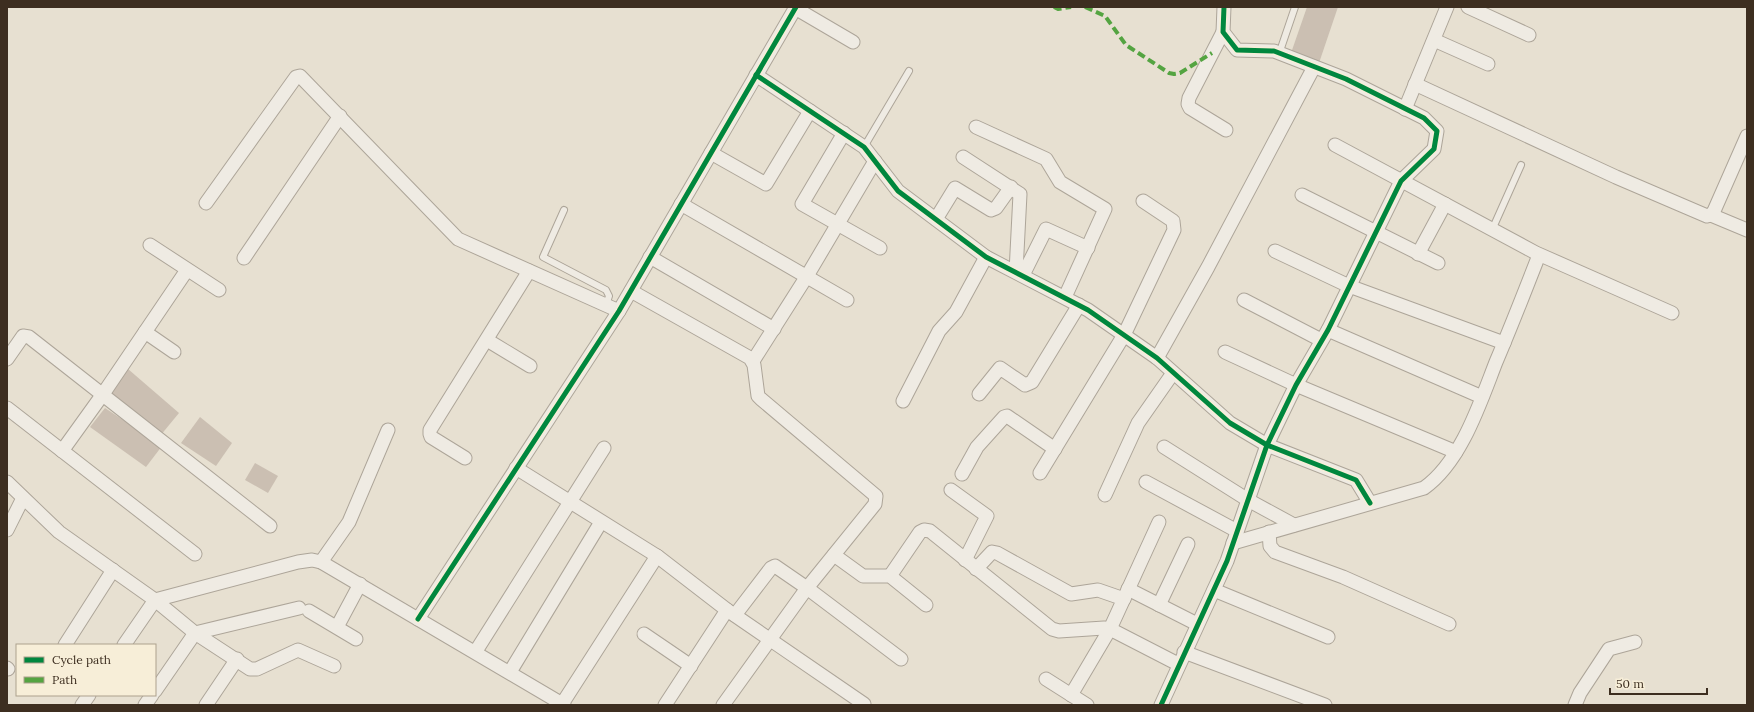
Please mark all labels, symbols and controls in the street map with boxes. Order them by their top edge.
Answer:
legend [16,644,156,696]
text: Cycle path [52,652,111,667]
scale bar [1610,670,1707,696]
text: Path [52,672,77,687]
text: 50 m [1616,676,1644,691]

